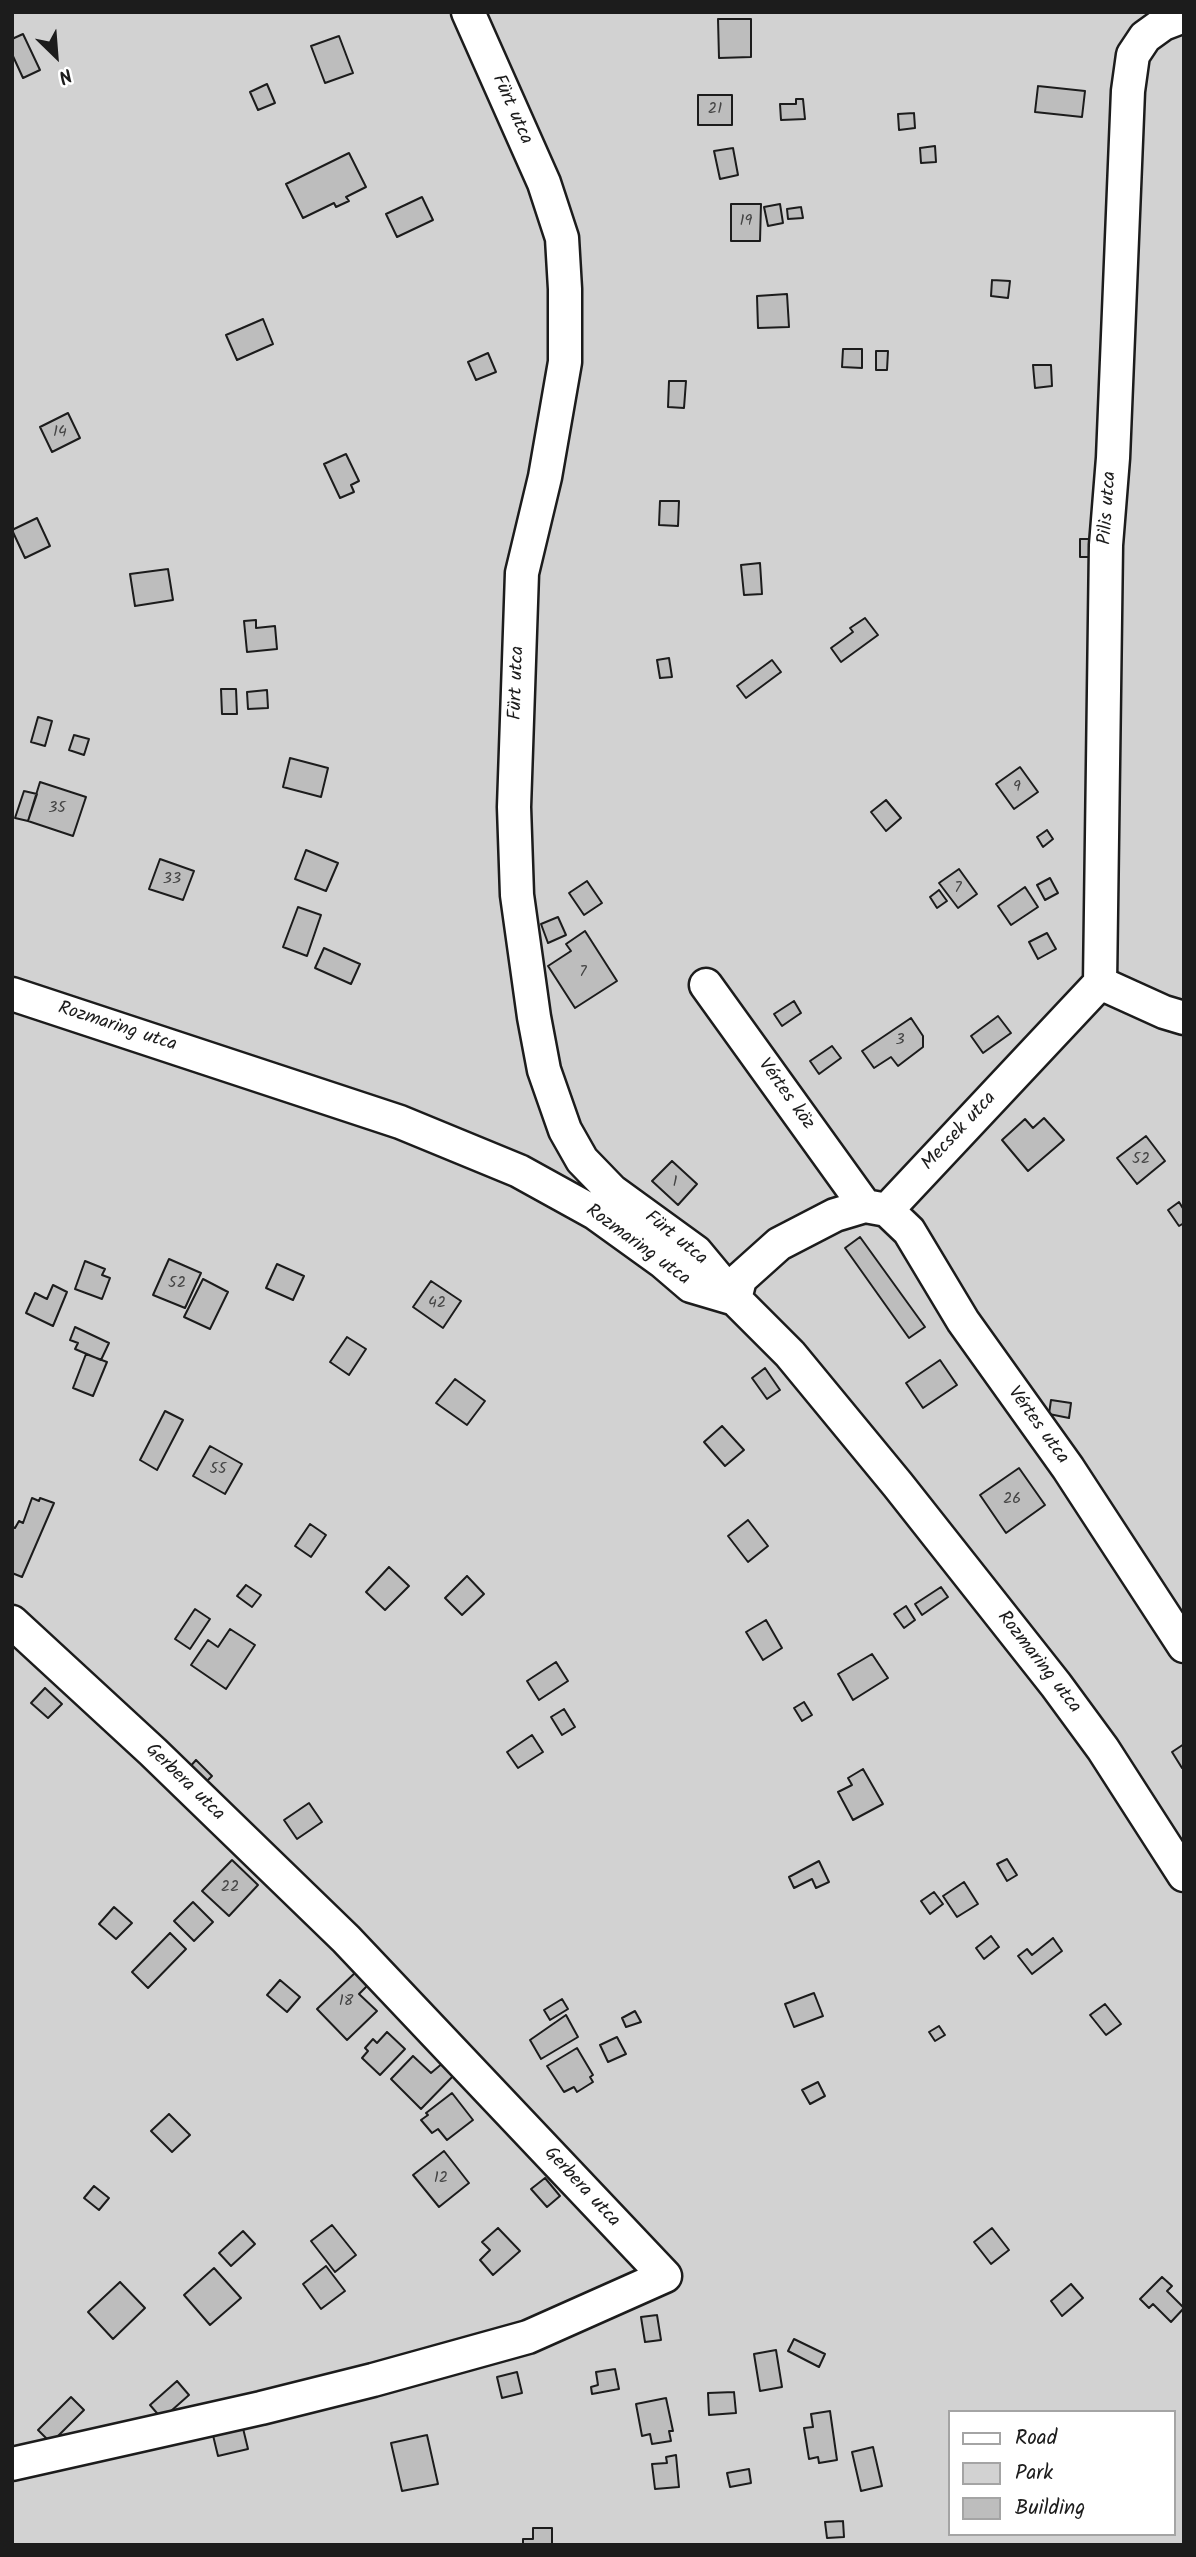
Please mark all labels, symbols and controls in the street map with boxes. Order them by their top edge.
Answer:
north arrow [21,21,91,91]
text: N [53,59,77,91]
street label: Fürt utca [486,71,536,149]
house number: 21 [708,100,722,120]
house number: 19 [740,212,752,232]
house number: 14 [53,423,67,443]
street label: Pilis utca [1095,471,1123,545]
street label: Fürt utca [505,646,531,720]
house number: 9 [1013,778,1021,798]
house number: 35 [48,799,66,819]
house number: 33 [163,870,181,890]
house number: 7 [954,879,962,899]
house number: 7 [579,963,587,983]
street label: Rozmaring utca [55,998,179,1058]
house number: 3 [895,1031,905,1051]
street label: Vértes köz [752,1055,818,1135]
street label: Mecsek utca [918,1088,1002,1176]
house number: 52 [1132,1150,1150,1170]
house number: 1 [672,1173,678,1193]
street label: Rozmaring utca [580,1200,694,1292]
street label: Fürt utca [639,1207,711,1271]
house number: 52 [168,1274,186,1294]
house number: 42 [428,1294,446,1314]
street label: Vértes utca [1001,1383,1073,1469]
house number: 55 [209,1460,227,1480]
house number: 26 [1003,1490,1021,1510]
street label: Rozmaring utca [991,1607,1085,1719]
street label: Gerbera utca [140,1739,228,1827]
house number: 22 [221,1878,239,1898]
house number: 18 [339,1992,353,2012]
street label: Gerbera utca [538,2143,624,2233]
house number: 12 [434,2169,448,2189]
legend [948,2410,1175,2536]
text: Road [1015,2422,1057,2455]
text: Park [1015,2457,1053,2490]
text: Building [1015,2492,1085,2525]

